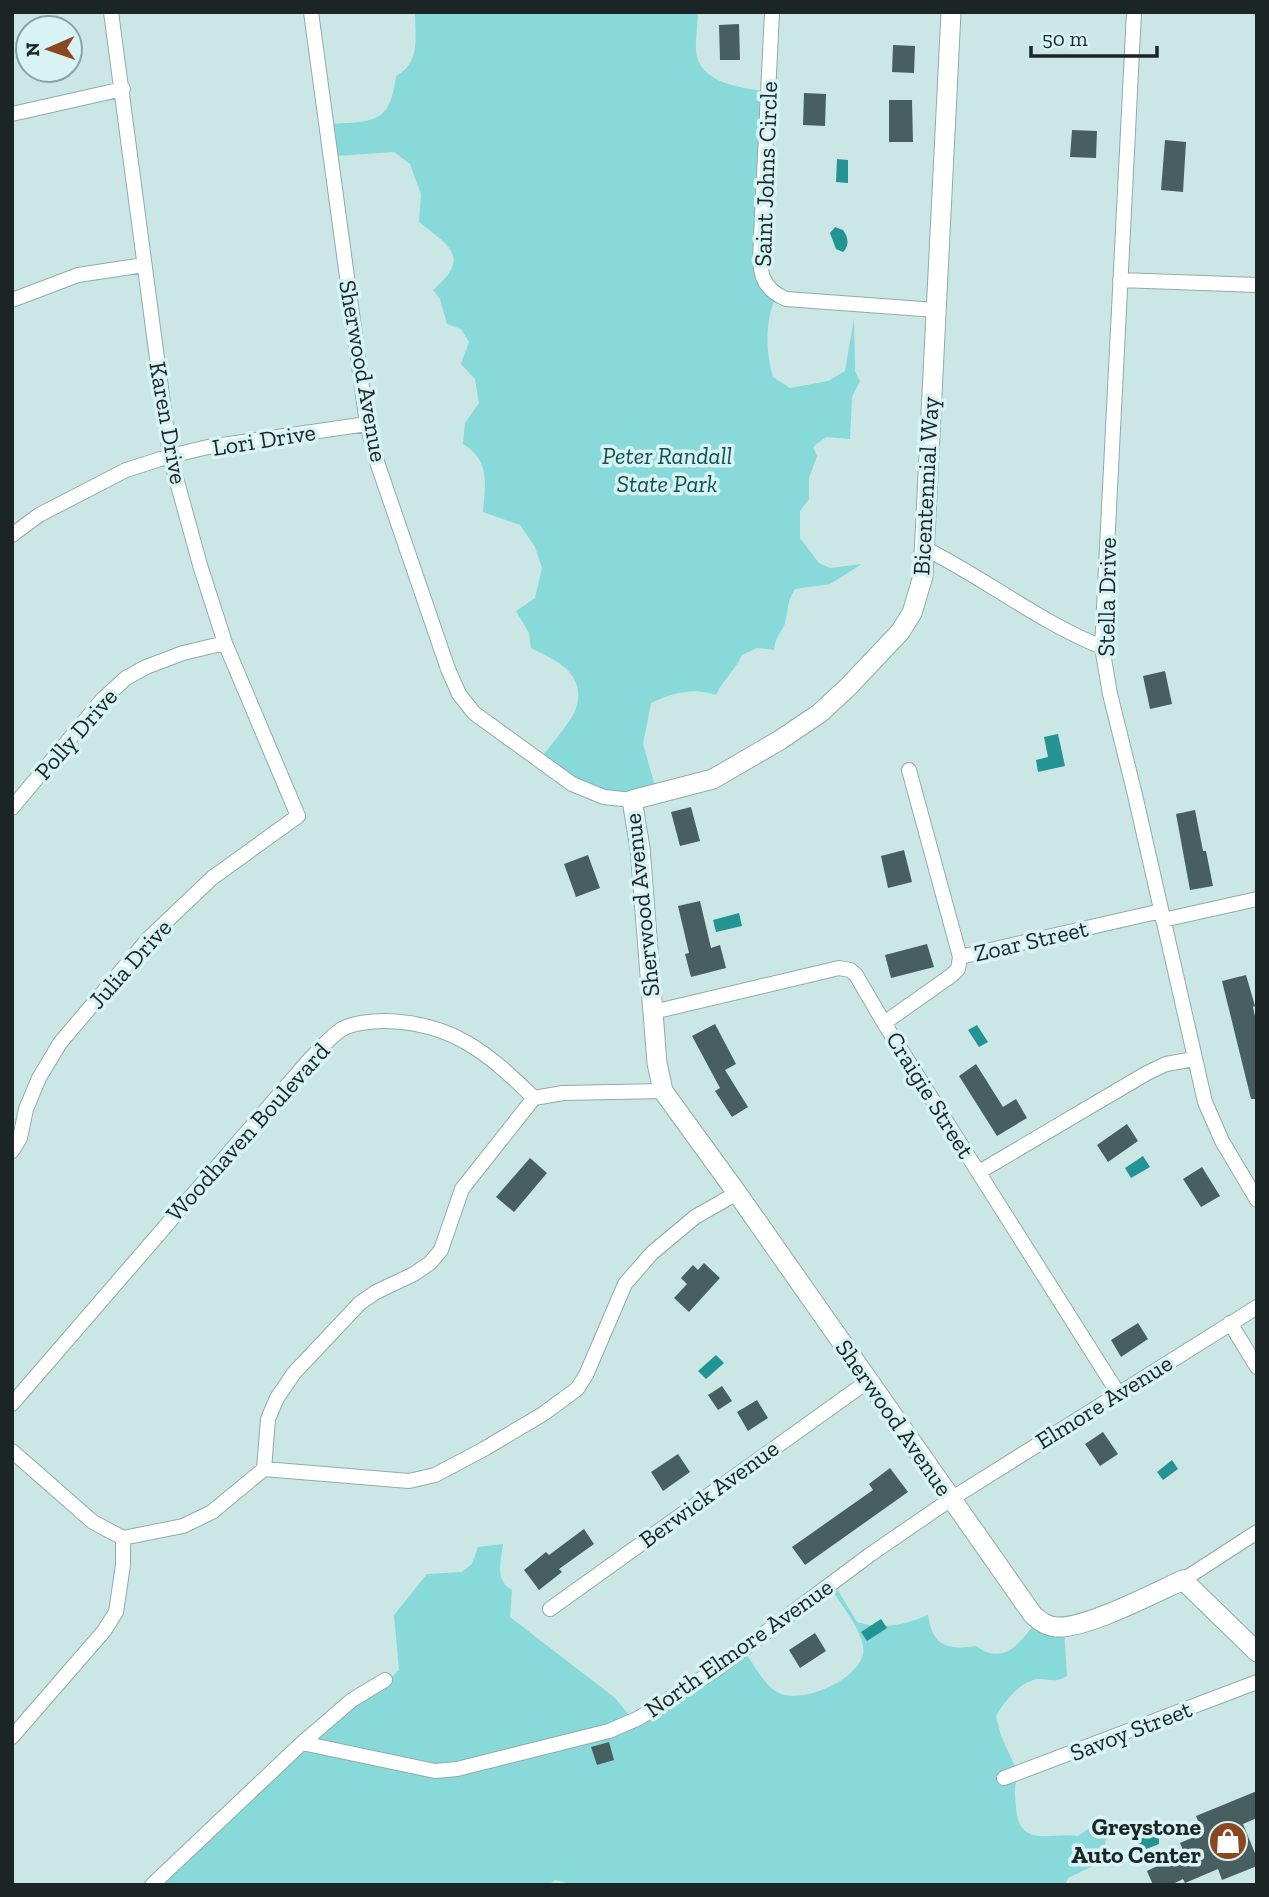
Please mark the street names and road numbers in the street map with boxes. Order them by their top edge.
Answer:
street label: Saint Johns Circle [748,81,783,267]
street label: Sherwood Avenue [333,278,394,464]
street label: Karen Drive [143,359,194,487]
street label: Bicentennial Way [906,395,945,576]
street label: Lori Drive [210,417,318,462]
street label: Stella Drive [1091,537,1122,657]
street label: Polly Drive [28,682,123,785]
street label: Sherwood Avenue [617,812,666,998]
street label: Julia Drive [82,913,177,1014]
street label: Zoar Street [971,913,1091,968]
street label: Craigie Street [880,1026,981,1163]
street label: Woodhaven Boulevard [160,1036,336,1227]
street label: Sherwood Avenue [830,1334,959,1502]
street label: Elmore Avenue [1030,1348,1177,1455]
street label: Berwick Avenue [633,1433,784,1554]
street label: North Elmore Avenue [639,1572,838,1723]
street label: Savoy Street [1066,1694,1196,1767]

